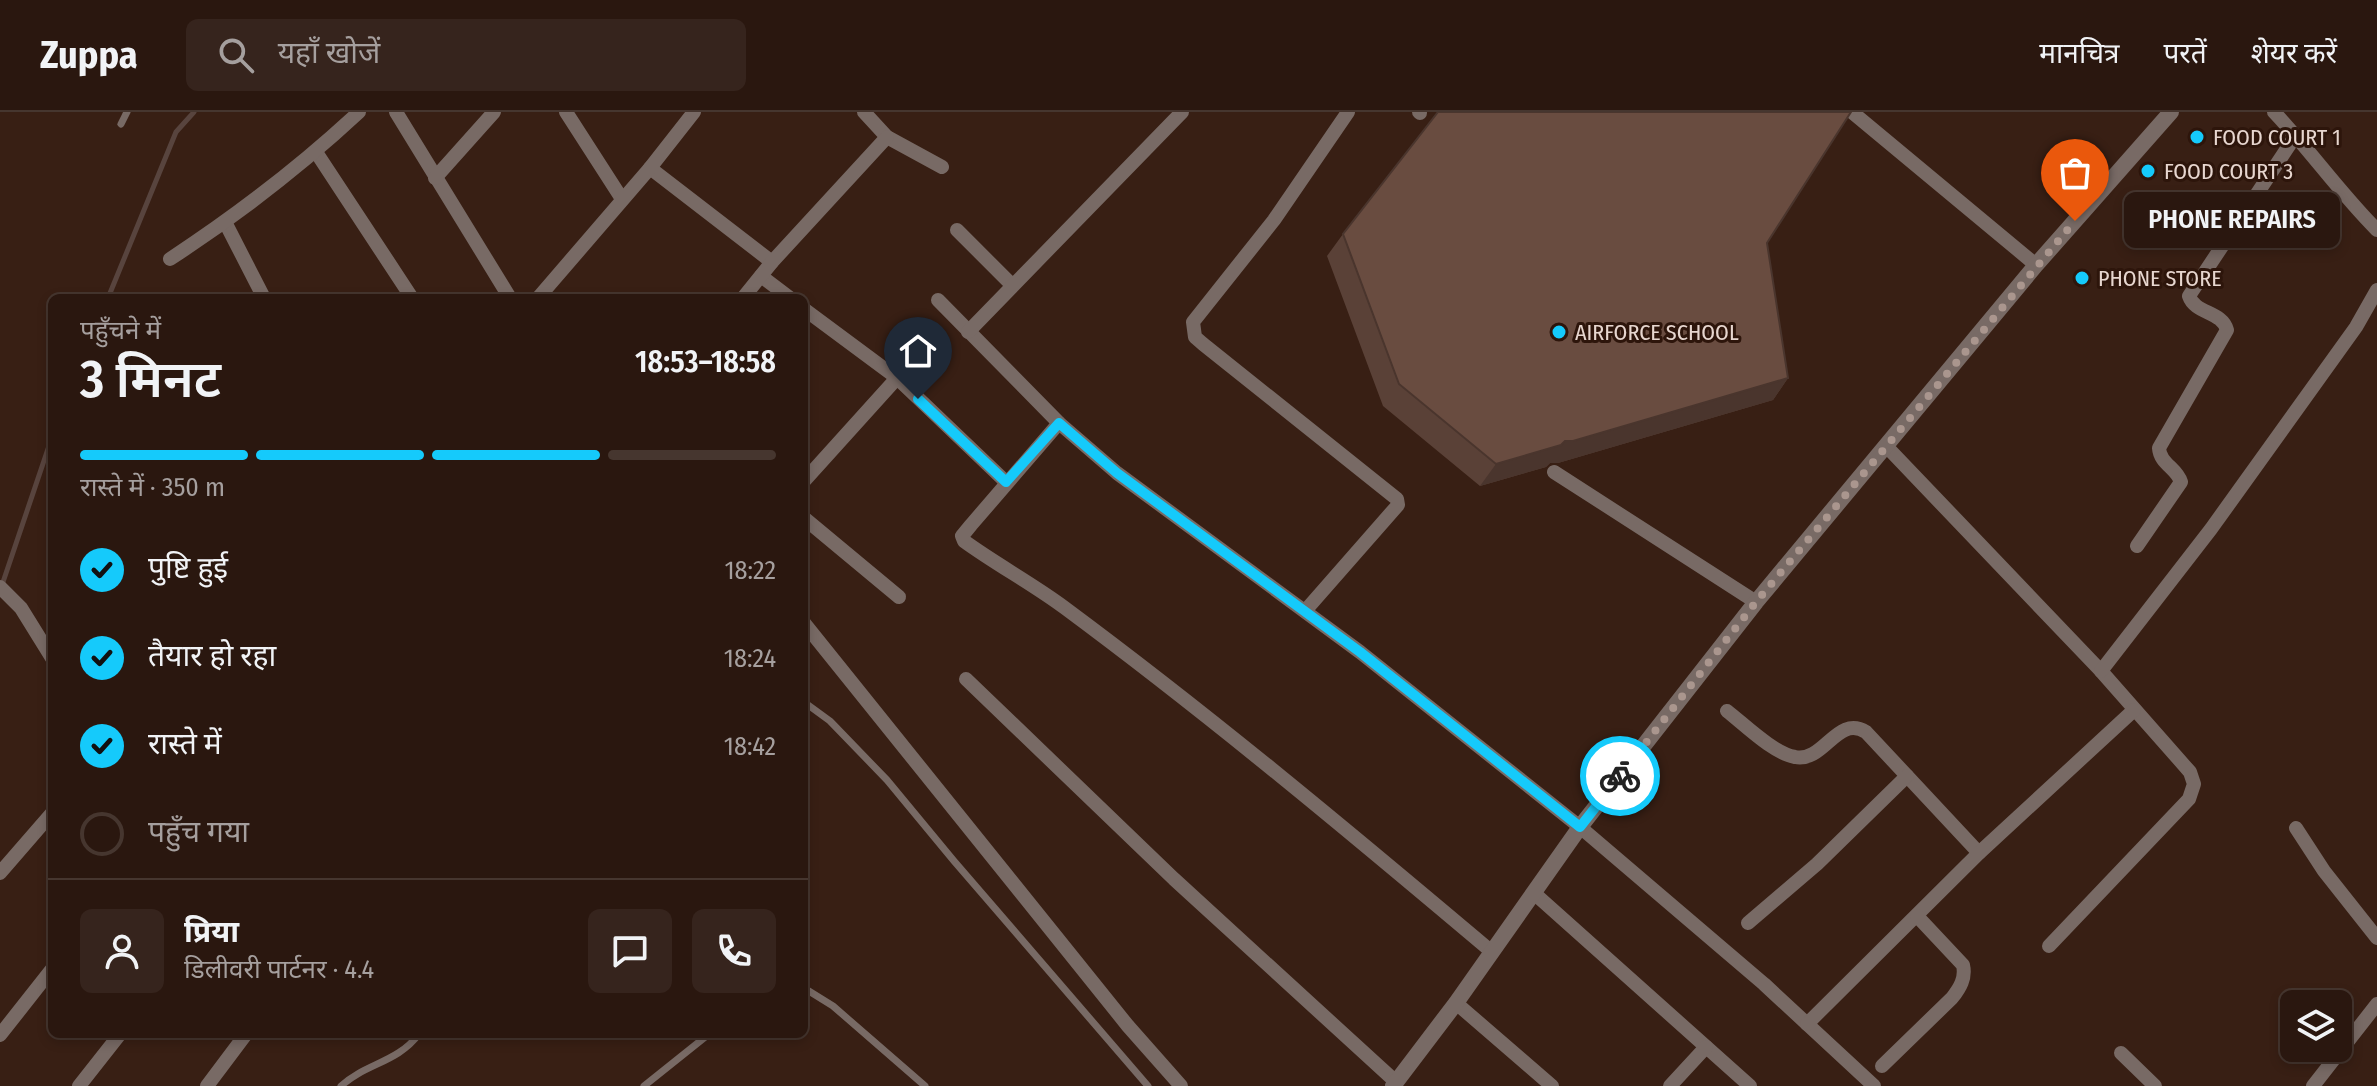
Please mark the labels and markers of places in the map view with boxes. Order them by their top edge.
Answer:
place label: FOOD COURT 1 [2213,124,2341,151]
marker: FOOD COURT 1 [2188,128,2206,146]
pin [2041,139,2109,221]
place label: FOOD COURT 3 [2164,158,2293,185]
marker: FOOD COURT 3 [2139,162,2157,180]
callout: PHONE REPAIRS [2123,193,2339,249]
place label: PHONE STORE [2098,265,2221,292]
marker: PHONE STORE [2073,269,2091,287]
pin [884,317,952,399]
place label: AIRFORCE SCHOOL [1575,319,1739,346]
marker: AIRFORCE SCHOOL [1550,323,1568,341]

